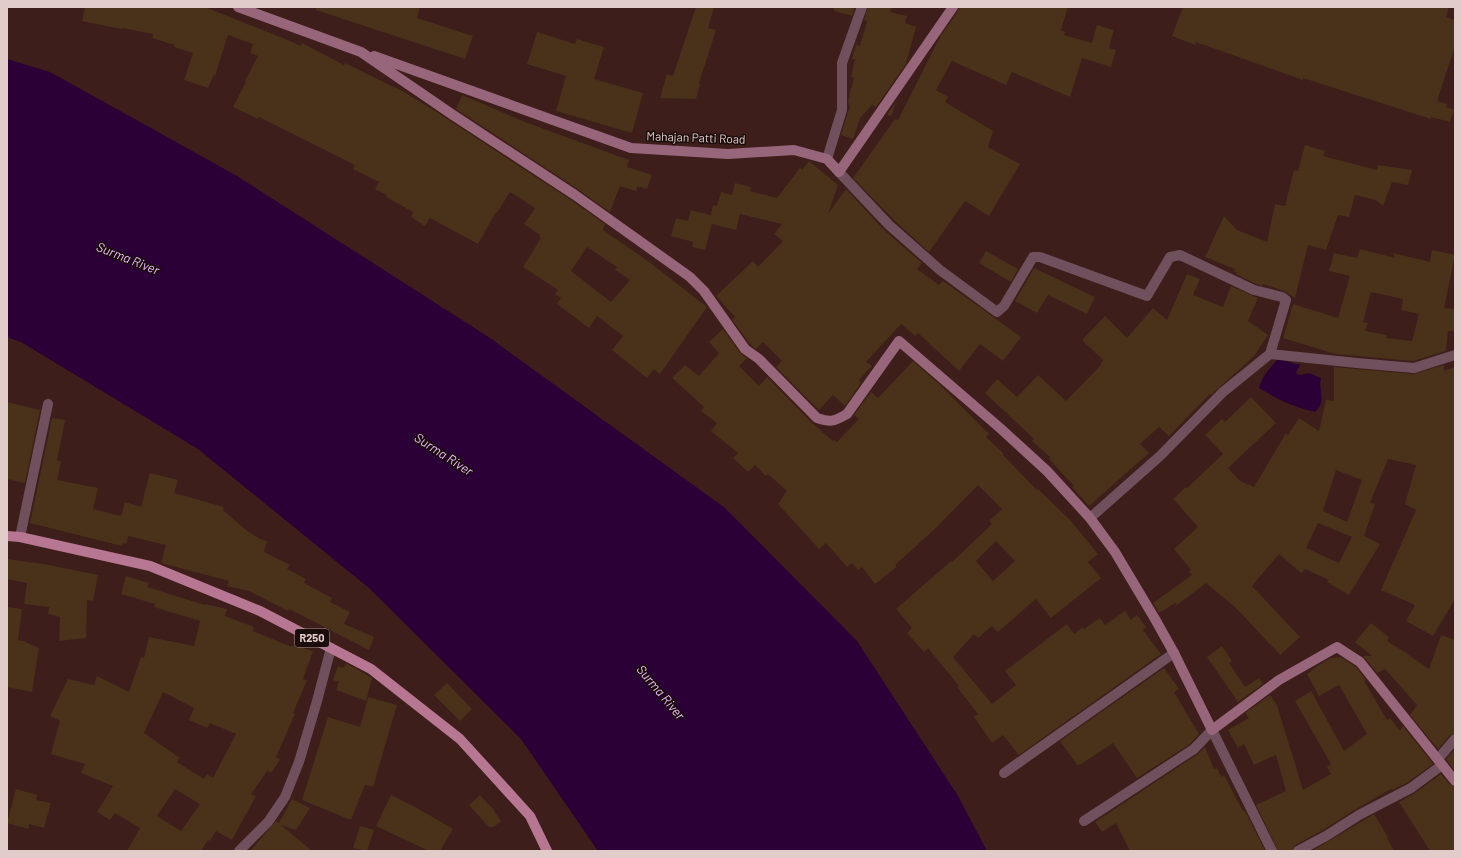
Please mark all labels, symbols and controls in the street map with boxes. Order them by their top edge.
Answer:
street label: Mahajan Patti Road [646,128,746,146]
water label: Surma River [94,238,162,278]
water label: Surma River [412,429,477,479]
road number: R250 [295,629,329,647]
water label: Surma River [633,661,689,723]

